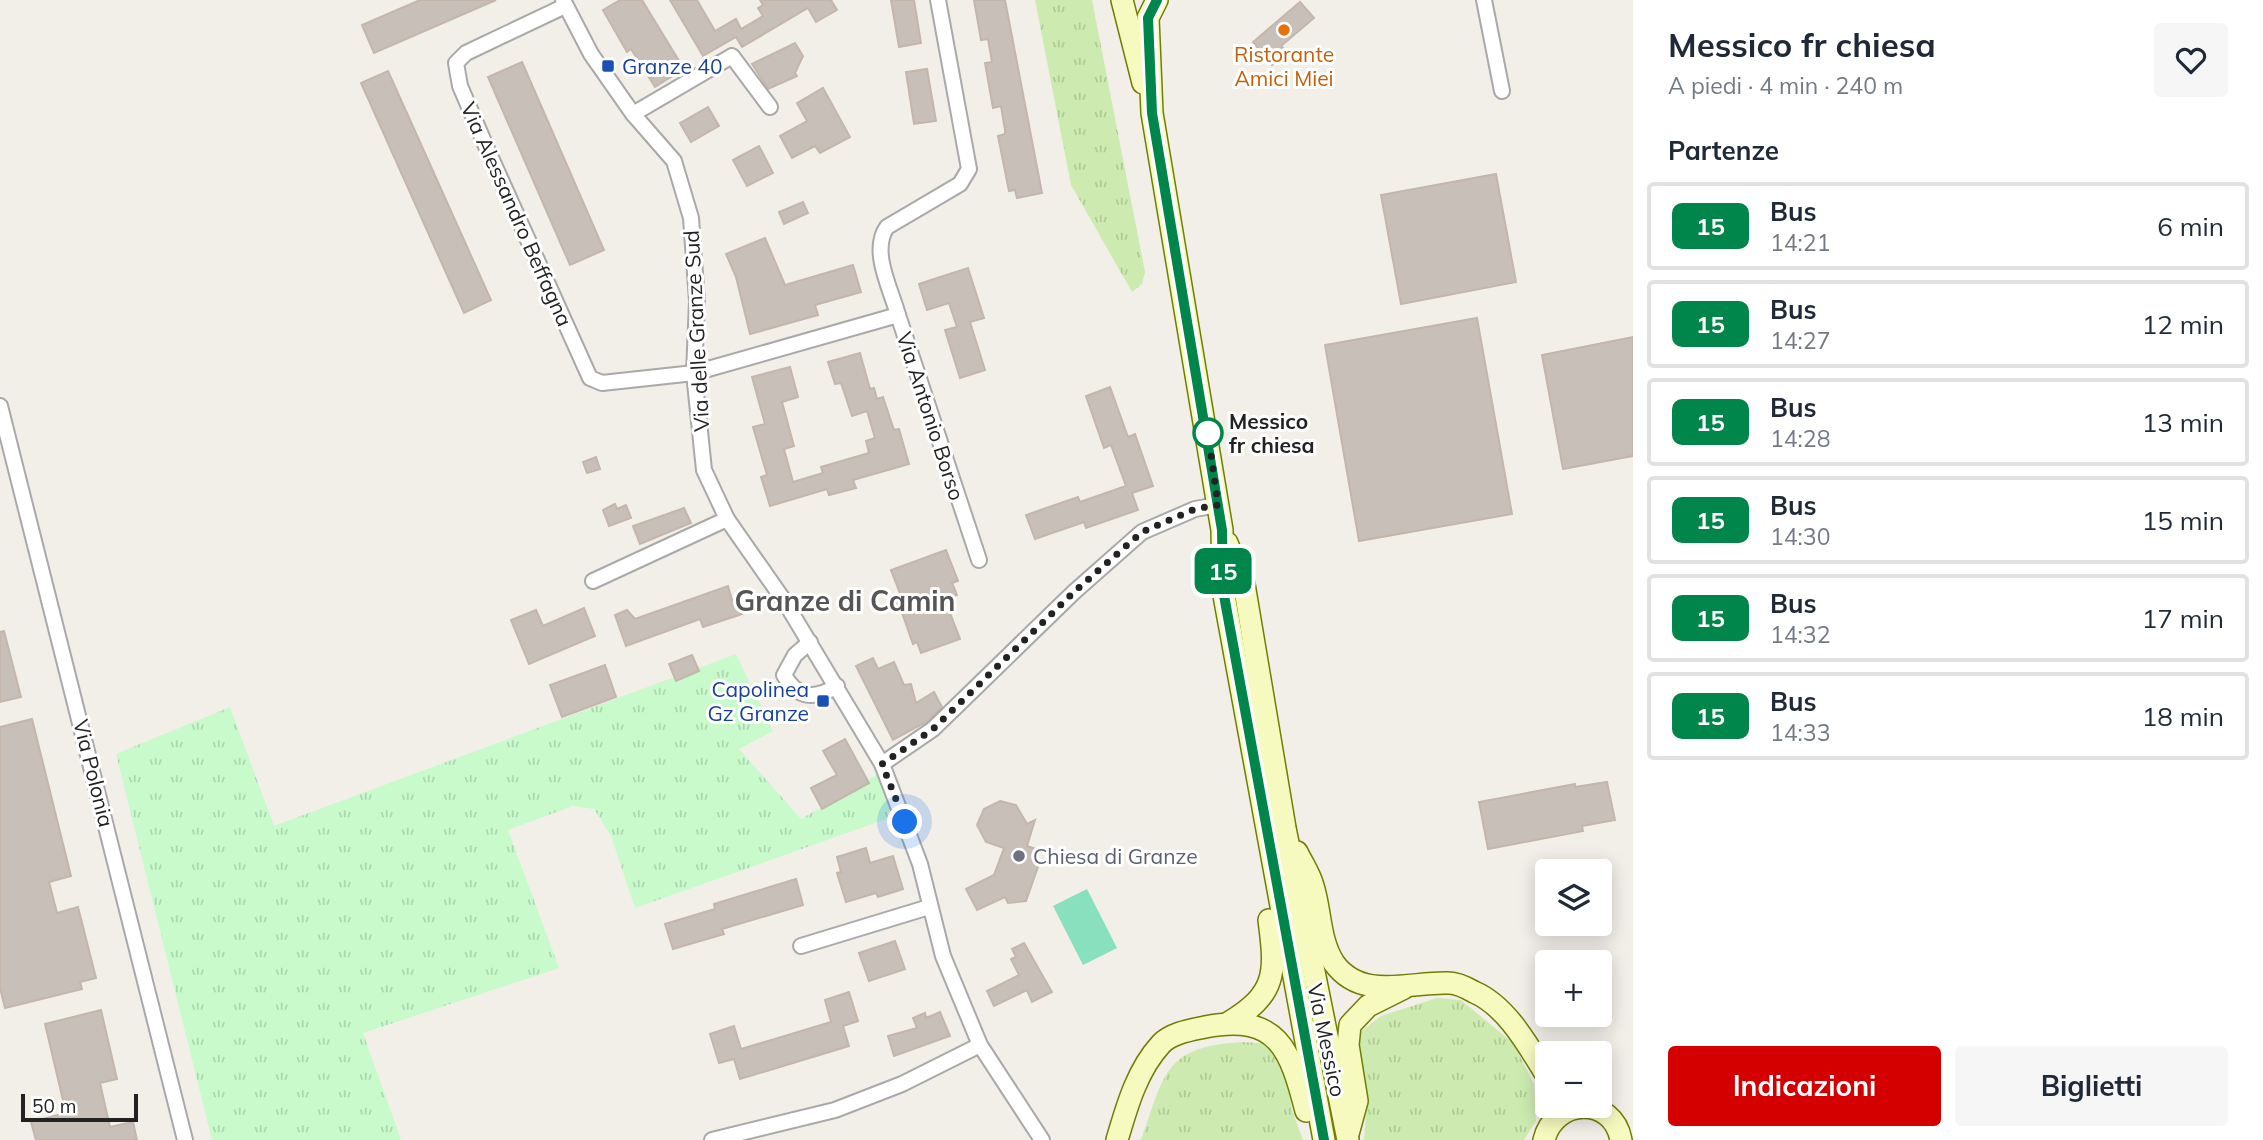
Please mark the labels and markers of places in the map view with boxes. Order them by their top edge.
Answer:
marker: Ristorante Amici Miei [1276,22,1292,38]
place label: Ristorante Amici Miei [1234,41,1334,91]
place label: Granze 40 [622,53,723,79]
marker: Granze 40 [600,58,616,74]
place label: Messico fr chiesa [1229,408,1315,458]
marker: Messico fr chiesa [1193,418,1223,448]
place label: Capolinea Gz Granze [707,676,809,726]
marker: Capolinea Gz Granze [815,693,831,709]
place label: Chiesa di Granze [1033,843,1198,869]
marker: Chiesa di Granze [1011,848,1027,864]

